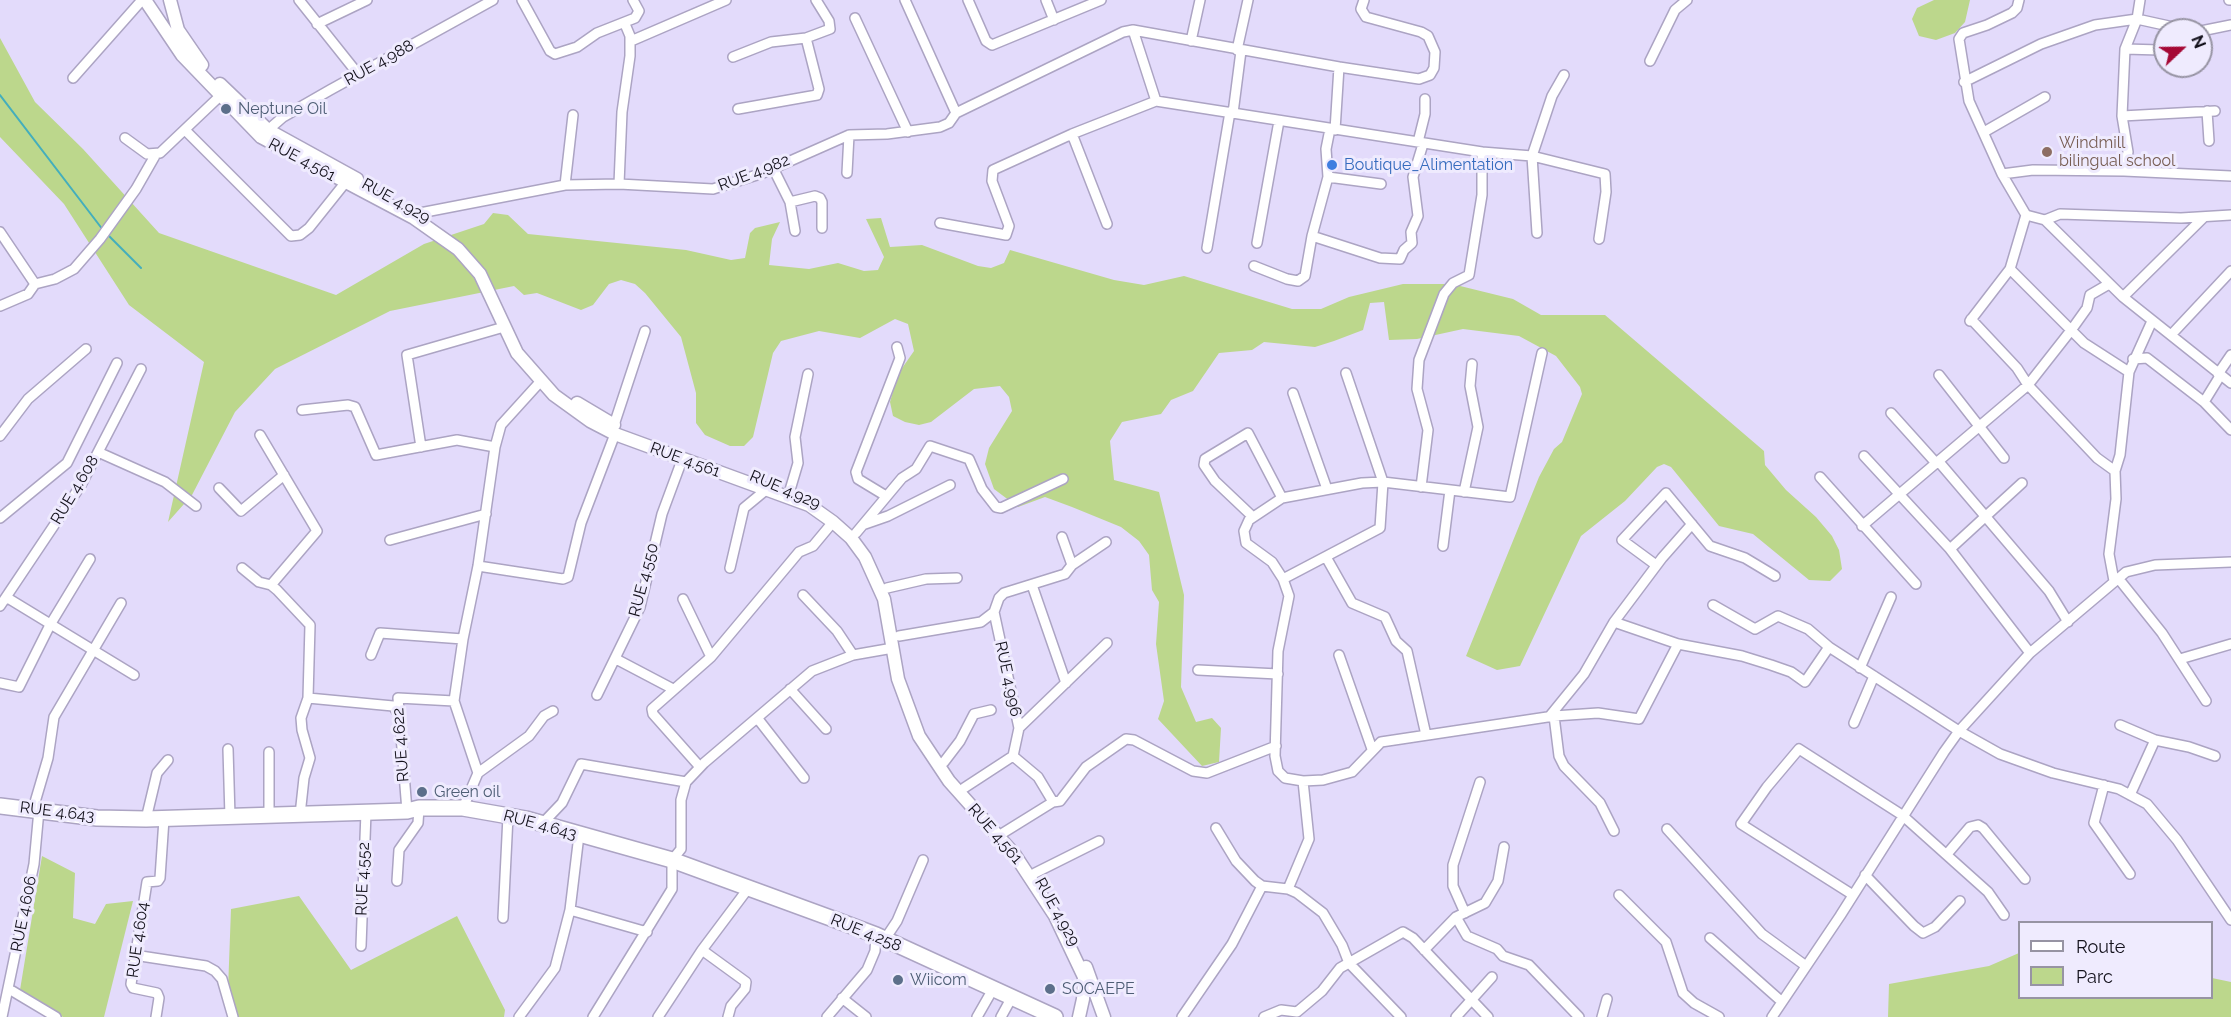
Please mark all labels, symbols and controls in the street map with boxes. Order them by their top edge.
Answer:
north arrow [2153,18,2213,78]
text: N [2187,33,2209,51]
street label: RUE 4.988 [341,36,417,90]
place label: Neptune Oil [238,99,327,119]
marker: Neptune Oil [219,102,233,116]
place label: Windmill bilingual school [2059,133,2175,171]
street label: RUE 4.561 [265,134,339,186]
marker: Windmill bilingual school [2040,145,2054,159]
street label: RUE 4.982 [715,151,793,195]
place label: Boutique_Alimentation [1344,155,1513,175]
marker: Boutique_Alimentation [1325,158,1339,172]
street label: RUE 4.929 [358,174,434,228]
street label: RUE 4.561 [647,438,723,482]
street label: RUE 4.608 [47,452,103,528]
street label: RUE 4.929 [747,466,823,514]
street label: RUE 4.550 [625,541,663,619]
street label: RUE 4.996 [991,640,1025,718]
street label: RUE 4.622 [389,707,413,783]
place label: Green oil [434,782,500,802]
marker: Green oil [415,785,429,799]
street label: RUE 4.643 [19,798,95,826]
street label: RUE 4.561 [964,800,1026,868]
street label: RUE 4.643 [501,806,579,844]
street label: RUE 4.552 [352,842,374,916]
street label: RUE 4.606 [7,874,41,954]
street label: RUE 4.929 [1030,874,1084,950]
street label: RUE 4.604 [123,901,153,979]
street label: RUE 4.258 [828,910,904,956]
legend [2018,921,2213,999]
text: Route [2076,936,2125,957]
text: Parc [2076,966,2113,987]
place label: Wiicom [910,970,967,990]
marker: Wiicom [891,973,905,987]
place label: SOCAEPE [1062,979,1135,999]
marker: SOCAEPE [1043,982,1057,996]

